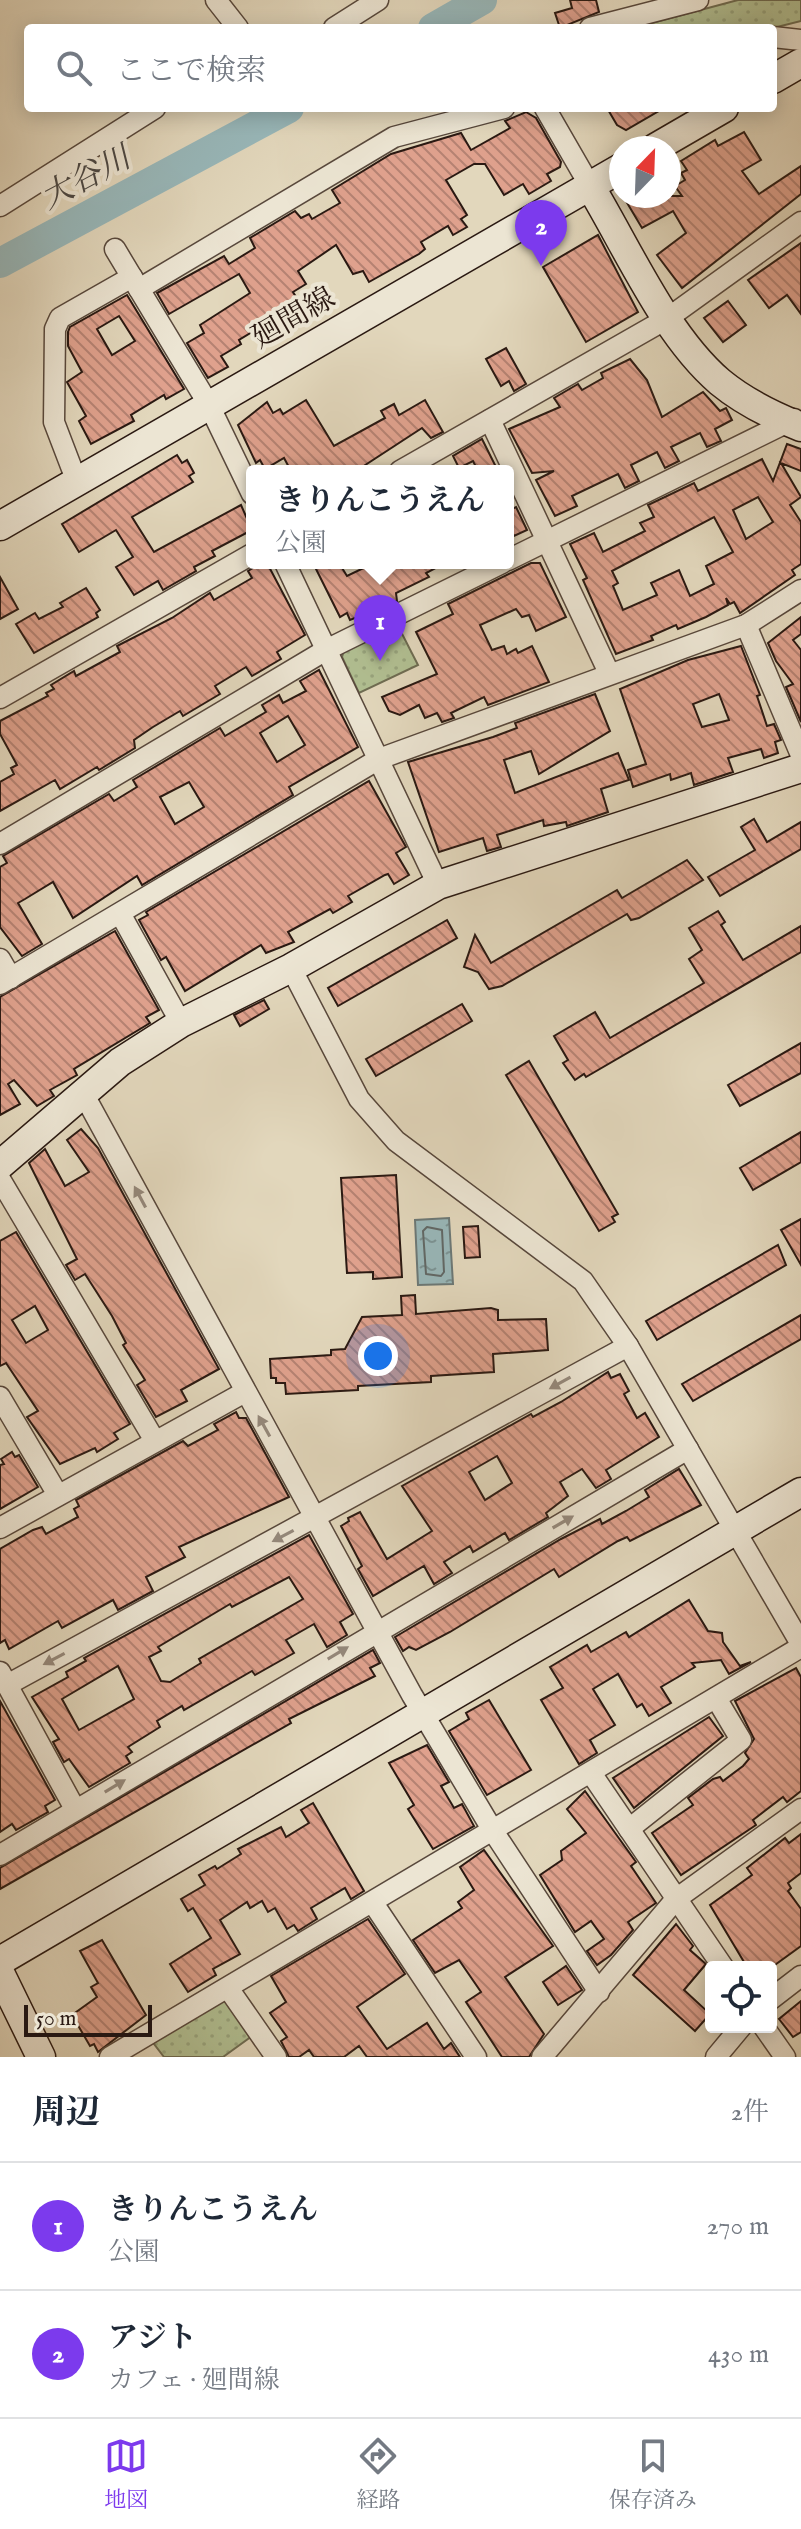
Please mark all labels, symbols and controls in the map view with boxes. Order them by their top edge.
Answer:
search box [24,24,777,112]
icon: search [52,46,96,90]
text: ここで検索 [116,53,266,91]
north arrow [609,136,681,208]
water label: 大谷川 [34,137,141,220]
pin: 2 [515,200,567,266]
street label: 廻間線 [246,280,342,358]
popup [246,465,514,569]
text: きりんこうえん [275,483,485,521]
text: 公園 [275,527,327,560]
pin: 1 [354,595,406,661]
one-way arrow [133,1186,147,1208]
your location [358,1336,398,1376]
one-way arrow [548,1377,571,1390]
one-way arrow [257,1414,270,1437]
one-way arrow [552,1515,574,1529]
one-way arrow [271,1529,294,1542]
one-way arrow [327,1646,349,1660]
one-way arrow [43,1652,65,1666]
one-way arrow [104,1779,126,1793]
map controls [705,1961,777,2033]
button: locate [705,1961,777,2033]
scale bar [24,2001,152,2037]
text: 50 m [36,2005,77,2033]
text: 周辺 [32,2092,100,2135]
text: 2件 [731,2096,769,2129]
text: きりんこうえん [108,2192,318,2230]
text: 1 [53,2210,63,2243]
text: 270 m [706,2210,769,2243]
text: 公園 [108,2236,160,2269]
text: アジト [108,2320,197,2358]
text: 2 [52,2338,64,2371]
text: 430 m [708,2338,769,2371]
text: カフェ · 廻間線 [108,2364,280,2397]
tab: 地図 [104,2434,148,2515]
tab: 経路 [356,2434,401,2515]
tab: 保存済み [609,2434,697,2515]

